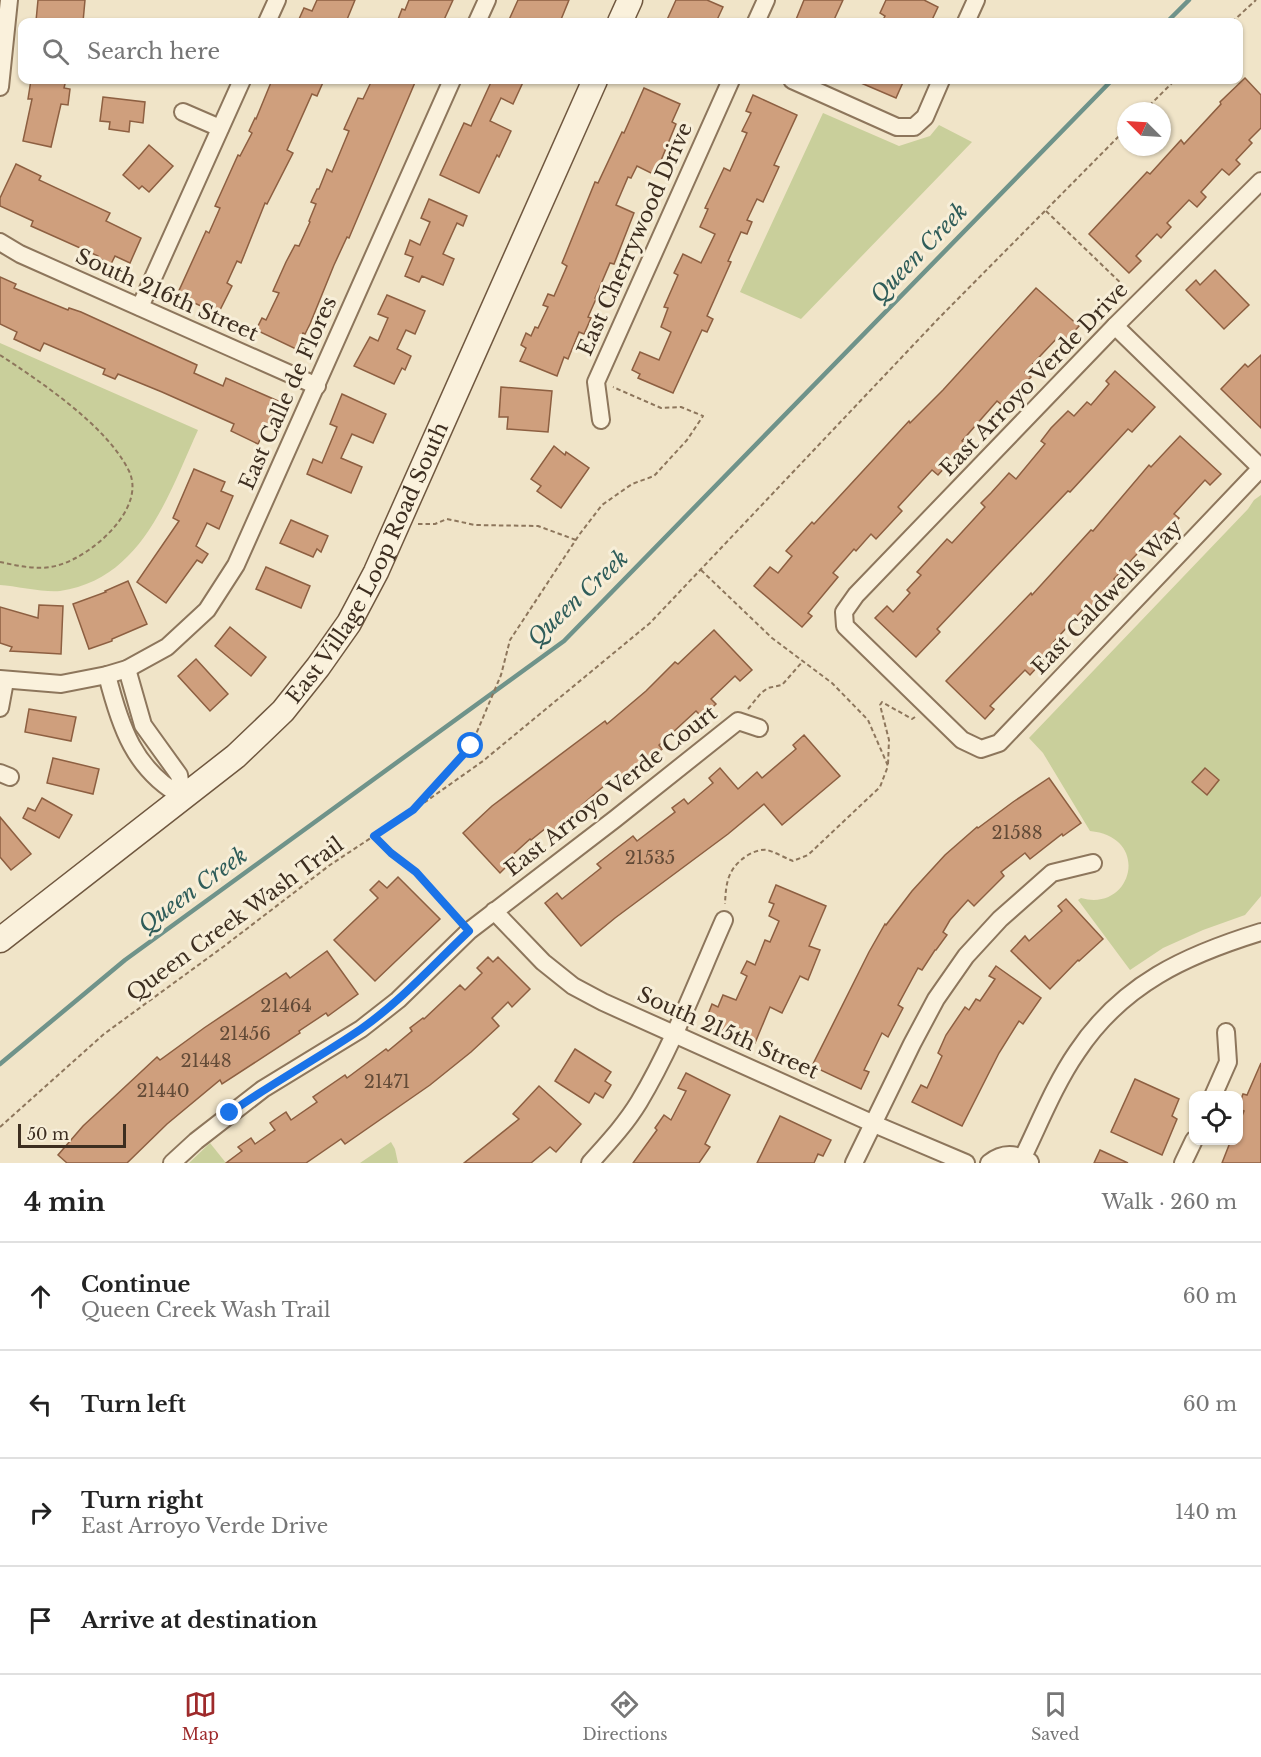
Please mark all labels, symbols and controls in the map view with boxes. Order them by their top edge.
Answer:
search box [18,18,1243,84]
icon: search [39,35,72,68]
text: Search here [87,38,220,65]
north arrow [1117,102,1171,156]
street label: East Cherrywood Drive [572,118,698,360]
water label: Queen Creek [865,198,973,308]
street label: South 216th Street [72,243,262,347]
street label: East Arroyo Verde Drive [935,277,1133,481]
street label: East Calle de Flores [234,292,342,494]
street label: East Village Loop Road South [281,418,454,709]
street label: East Caldwells Way [1026,514,1188,680]
water label: Queen Creek [522,545,634,651]
street label: East Arroyo Verde Court [500,700,722,882]
route start [457,732,483,758]
house number: 21588 [991,822,1043,844]
street label: Queen Creek Wash Trail [121,831,349,1006]
water label: Queen Creek [133,842,253,938]
house number: 21535 [625,847,675,869]
street label: South 215th Street [633,981,823,1085]
house number: 21464 [260,995,312,1017]
house number: 21456 [219,1023,271,1045]
house number: 21448 [180,1050,232,1072]
house number: 21471 [364,1071,410,1093]
house number: 21440 [136,1080,190,1102]
map controls [1189,1091,1243,1145]
button: locate [1189,1091,1243,1145]
route end [216,1099,242,1125]
scale bar [18,1121,126,1148]
text: 50 m [27,1124,69,1144]
text: 4 min [24,1186,105,1218]
text: Walk · 260 m [1102,1190,1237,1214]
text: Continue [81,1271,190,1298]
icon: ahead [24,1280,57,1313]
text: 60 m [1183,1284,1237,1308]
text: Queen Creek Wash Trail [81,1298,330,1322]
icon: left [24,1388,57,1421]
text: Turn left [81,1391,186,1418]
text: 60 m [1183,1392,1237,1416]
text: Turn right [81,1487,203,1514]
icon: right [24,1496,57,1529]
text: 140 m [1175,1500,1237,1524]
text: East Arroyo Verde Drive [81,1514,328,1538]
icon: arrive [24,1604,57,1637]
text: Arrive at destination [81,1607,318,1634]
tab: Map [182,1688,219,1744]
tab: Directions [582,1688,667,1744]
tab: Saved [1031,1688,1079,1744]

